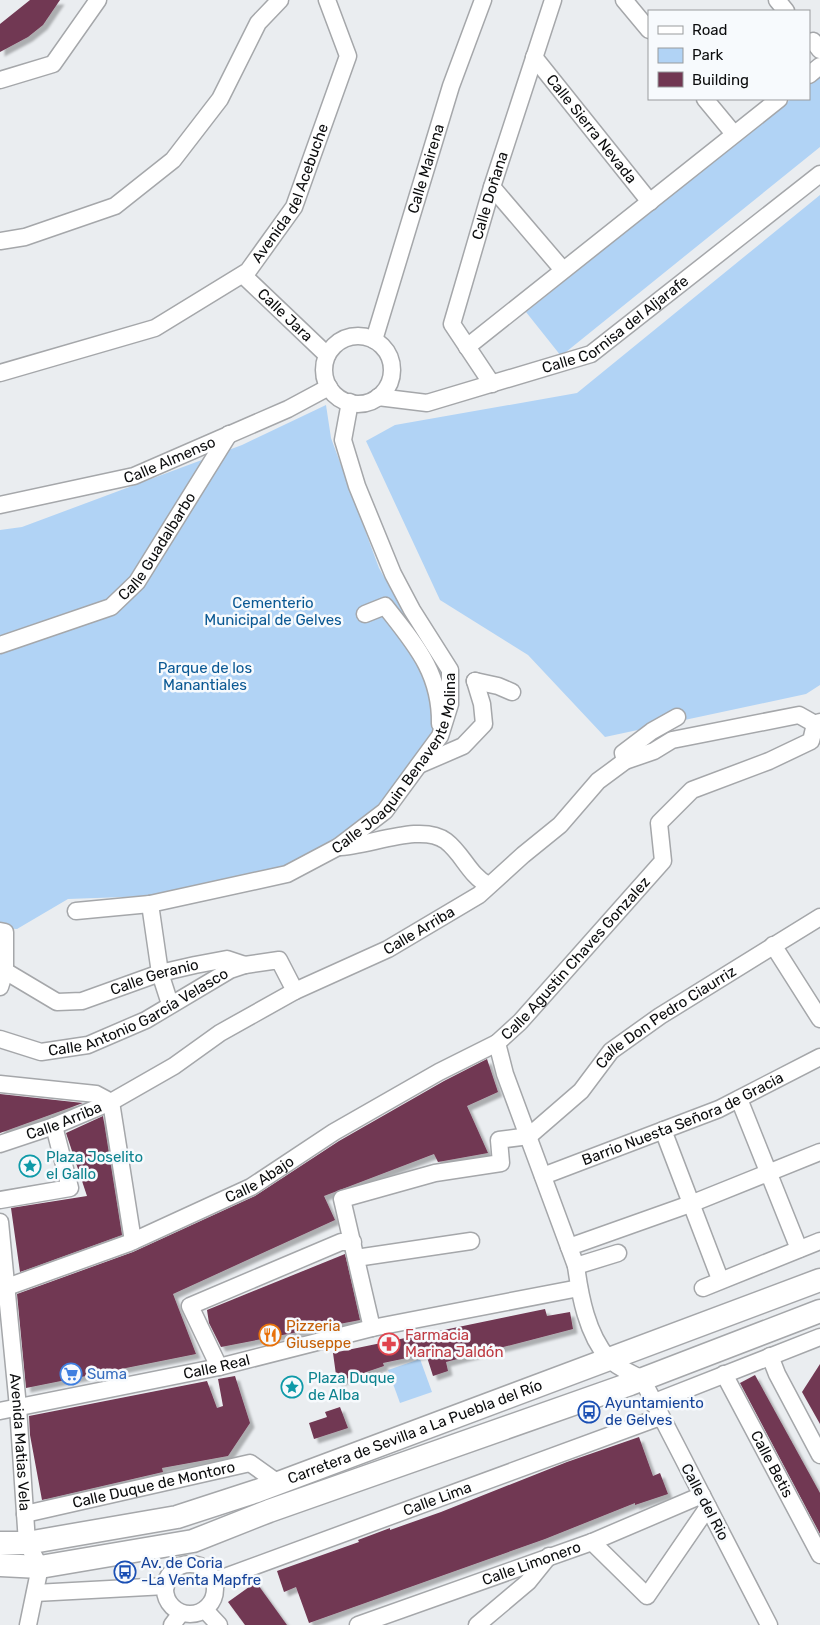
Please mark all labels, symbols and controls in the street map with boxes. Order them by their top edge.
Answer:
legend [648,10,810,100]
text: Road [692,21,728,39]
text: Park [692,46,723,64]
street label: Calle Sierra Nevada [542,71,640,187]
text: Building [692,71,749,89]
street label: Avenida del Acebuche [248,121,332,266]
street label: Calle Mairena [404,122,448,216]
street label: Calle Doñana [468,149,512,242]
street label: Calle Cornisa del Aljarafe [540,272,692,377]
street label: Calle Jara [254,285,316,345]
street label: Calle Almenso [122,433,218,487]
street label: Calle Guadalbarbo [114,489,199,604]
park label: Cementerio Municipal de Gelves [204,594,342,629]
park label: Parque de los Manantiales [158,659,252,694]
street label: Calle Joaquin Benavente Molina [329,673,459,858]
street label: Calle Agustin Chaves Gonzalez [497,873,654,1044]
street label: Calle Arriba [380,903,458,959]
street label: Calle Geranio [108,955,200,999]
street label: Calle Don Pedro Ciaurriz [592,962,740,1072]
street label: Calle Antonio García Velasco [47,964,231,1060]
street label: Barrio Nuesta Señora de Gracia [579,1068,787,1169]
street label: Calle Arriba [24,1098,104,1144]
place label: Plaza Joselito el Gallo [46,1148,143,1183]
street label: Calle Abajo [222,1152,297,1207]
place icon: Plaza Joselito el Gallo [18,1154,42,1178]
place label: Pizzeria Giuseppe [286,1317,351,1352]
restaurant icon: Pizzeria Giuseppe [258,1323,282,1347]
place label: Farmacia Marina Jaldón [405,1326,504,1361]
pharmacy icon: Farmacia Marina Jaldón [377,1332,401,1356]
street label: Calle Real [182,1350,252,1383]
supermarket icon: Suma [59,1362,83,1386]
place label: Suma [87,1365,127,1383]
place label: Plaza Duque de Alba [308,1369,395,1404]
street label: Avenida Matias Vela [6,1372,34,1511]
place icon: Plaza Duque de Alba [280,1375,304,1399]
street label: Carretera de Sevilla a La Puebla del Río [285,1376,545,1488]
place label: Ayuntamiento de Gelves [605,1394,704,1429]
bus stop icon: Ayuntamiento de Gelves [577,1400,601,1424]
street label: Calle Betis [747,1428,797,1501]
street label: Calle Duque de Montoro [71,1458,237,1512]
street label: Calle del Rio [677,1461,733,1543]
street label: Calle Lima [401,1478,474,1520]
street label: Calle Limonero [480,1538,583,1589]
place label: Av. de Coria -La Venta Mapfre [141,1554,261,1589]
bus stop icon: Av. de Coria -La Venta Mapfre [113,1560,137,1584]

